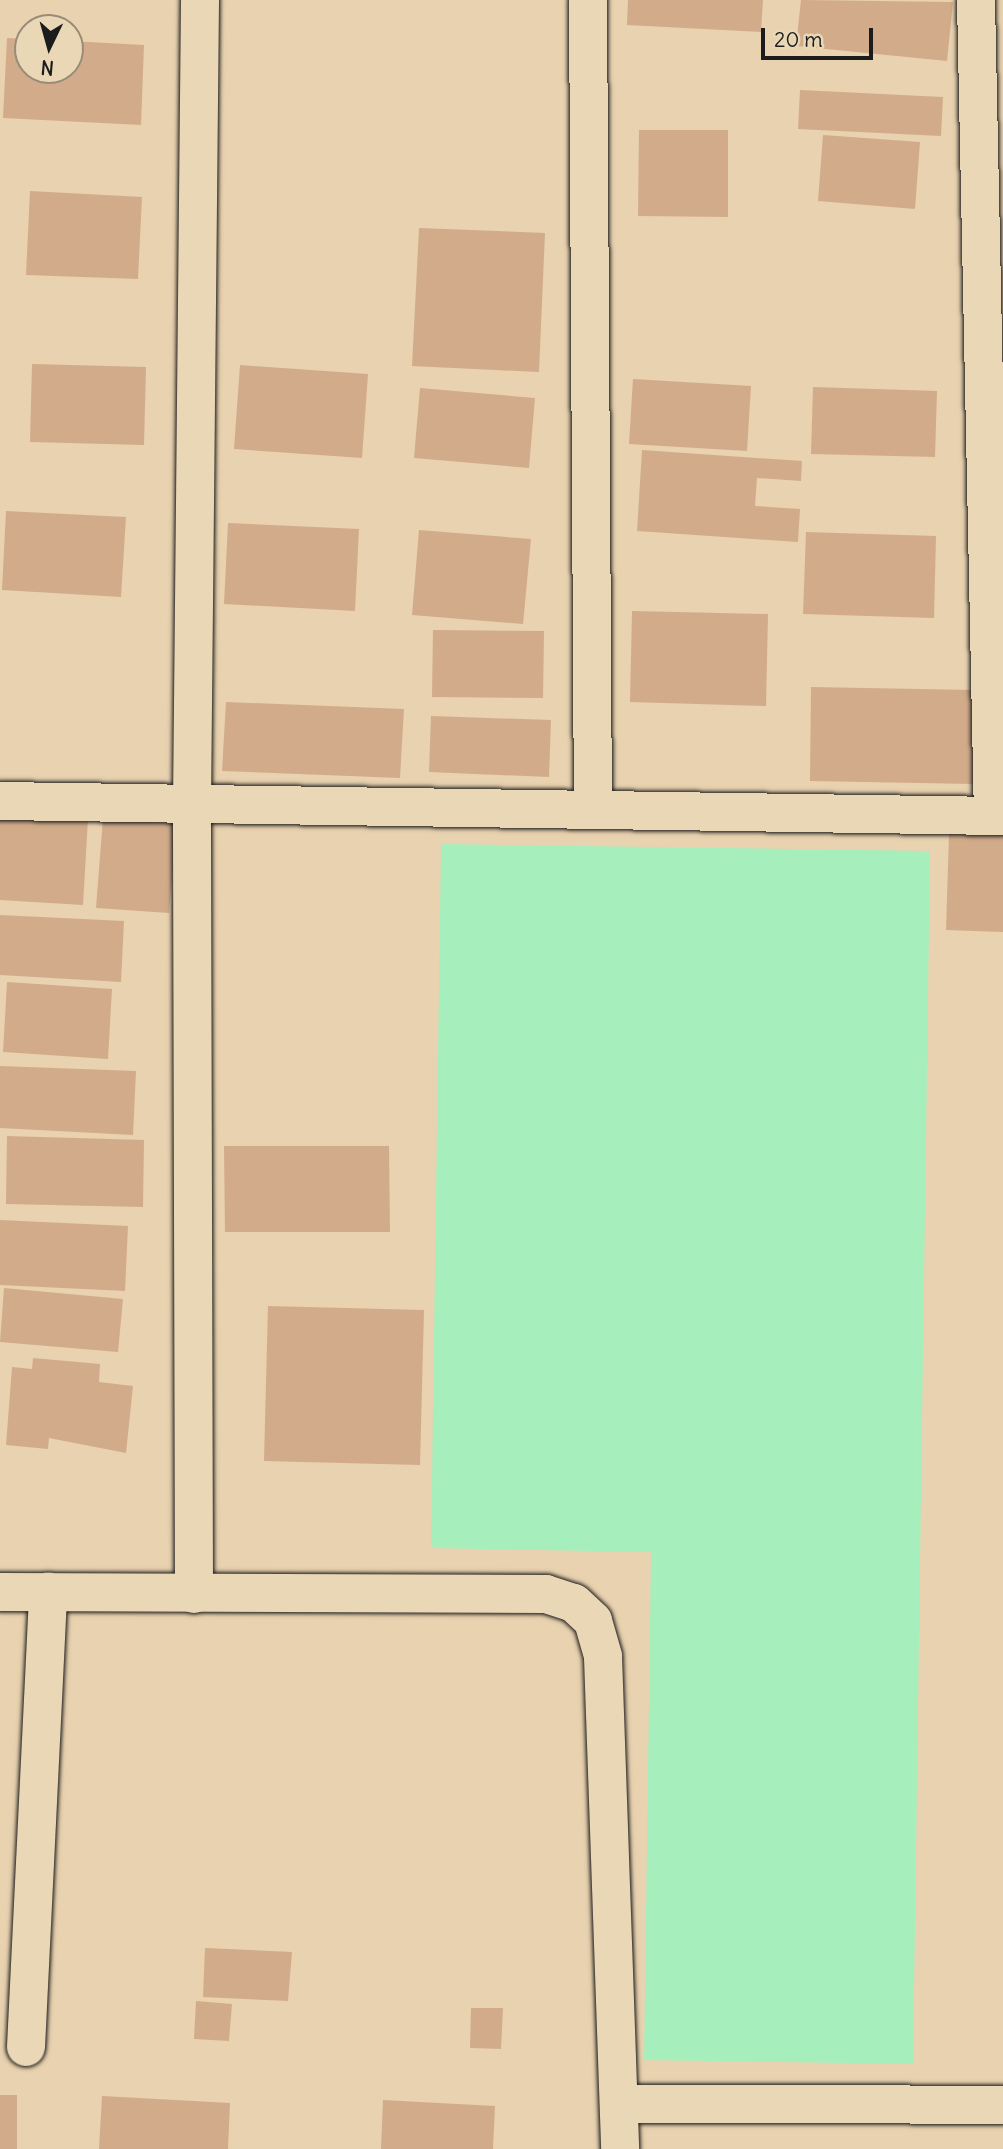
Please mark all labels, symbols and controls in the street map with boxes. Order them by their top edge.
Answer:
north arrow [14,14,84,84]
scale bar [765,14,877,58]
text: 20 m [774,26,823,53]
text: N [40,55,55,80]

